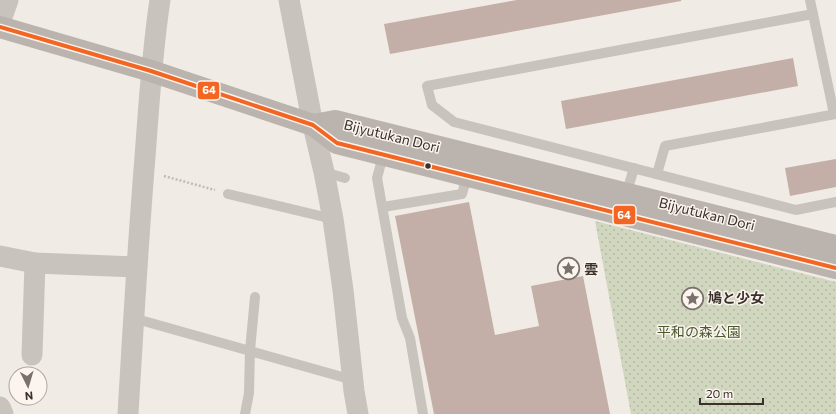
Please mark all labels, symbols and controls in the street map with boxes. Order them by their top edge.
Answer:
line badge: 64 [197,81,220,100]
text: 64 [202,83,216,96]
street label: Bijyutukan Dori [342,115,442,156]
unlabelled marker [423,161,433,171]
street label: Bijyutukan Dori [657,193,757,234]
line badge: 64 [613,205,636,225]
text: 64 [617,208,631,221]
place icon: 雲 [556,256,582,282]
place label: 雲 [584,260,598,277]
place icon: 鳩と少女 [680,285,706,311]
place label: 鳩と少女 [708,289,764,306]
park label: 平和の森公園 [657,323,741,340]
north arrow [8,366,48,406]
scale bar [700,380,763,406]
text: 20 m [706,386,733,400]
text: N [24,390,34,403]

